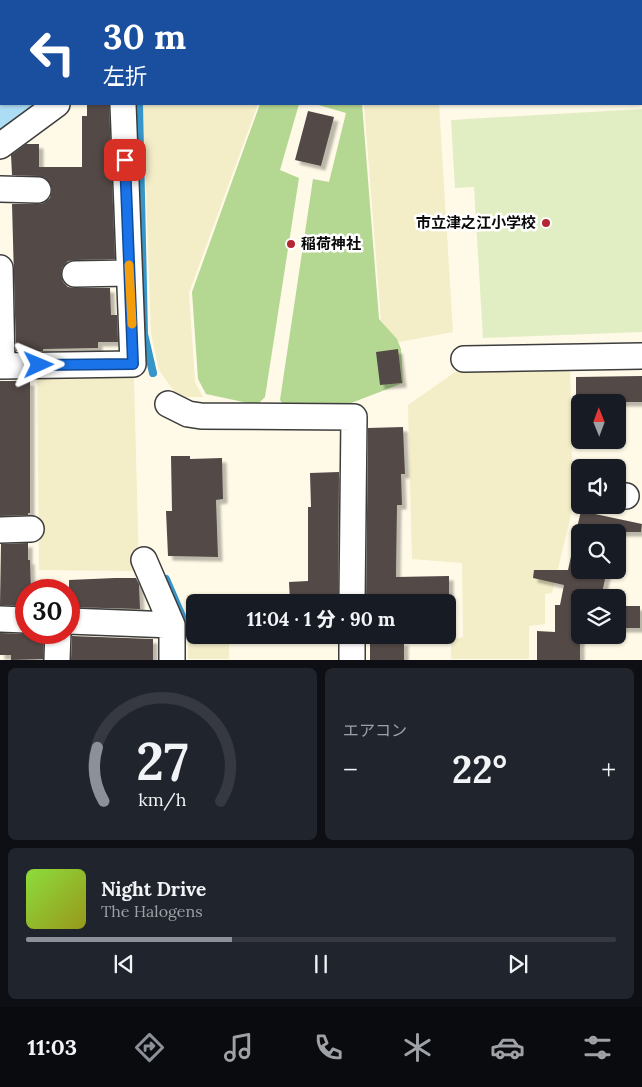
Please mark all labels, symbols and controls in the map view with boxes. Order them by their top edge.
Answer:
text: 30 m [103,14,186,59]
icon: left [20,20,85,85]
text: 左折 [103,62,147,90]
pin [104,139,146,181]
icon: arrive [111,146,139,174]
place label: 市立津之江小学校 [416,213,536,232]
marker: 市立津之江小学校 [540,217,552,229]
place label: 稲荷神社 [301,234,361,253]
marker: 稲荷神社 [285,238,297,250]
position arrow [12,338,64,390]
north arrow [571,394,626,449]
map controls [571,394,626,644]
button: sound [571,459,626,514]
button: search [571,524,626,579]
speed limit sign: 30 [15,579,80,644]
button: layers [571,589,626,644]
text: 11:04 · 1 分 · 90 m [247,607,395,631]
text: エアコン [343,720,407,740]
text: 27 [136,728,189,794]
text: 22° [452,745,507,793]
text: − [343,752,358,788]
text: + [601,752,616,788]
text: km/h [138,788,187,811]
text: Night Drive [101,877,206,901]
text: The Halogens [101,901,203,921]
icon: previous [110,950,138,978]
icon: pause [307,950,335,978]
icon: next [504,950,532,978]
icon: directions [132,1030,167,1065]
icon: music [221,1030,256,1065]
icon: phone [311,1030,346,1065]
icon: climate [400,1030,435,1065]
icon: car [490,1030,525,1065]
icon: filters [580,1030,615,1065]
text: 11:03 [27,1033,77,1061]

